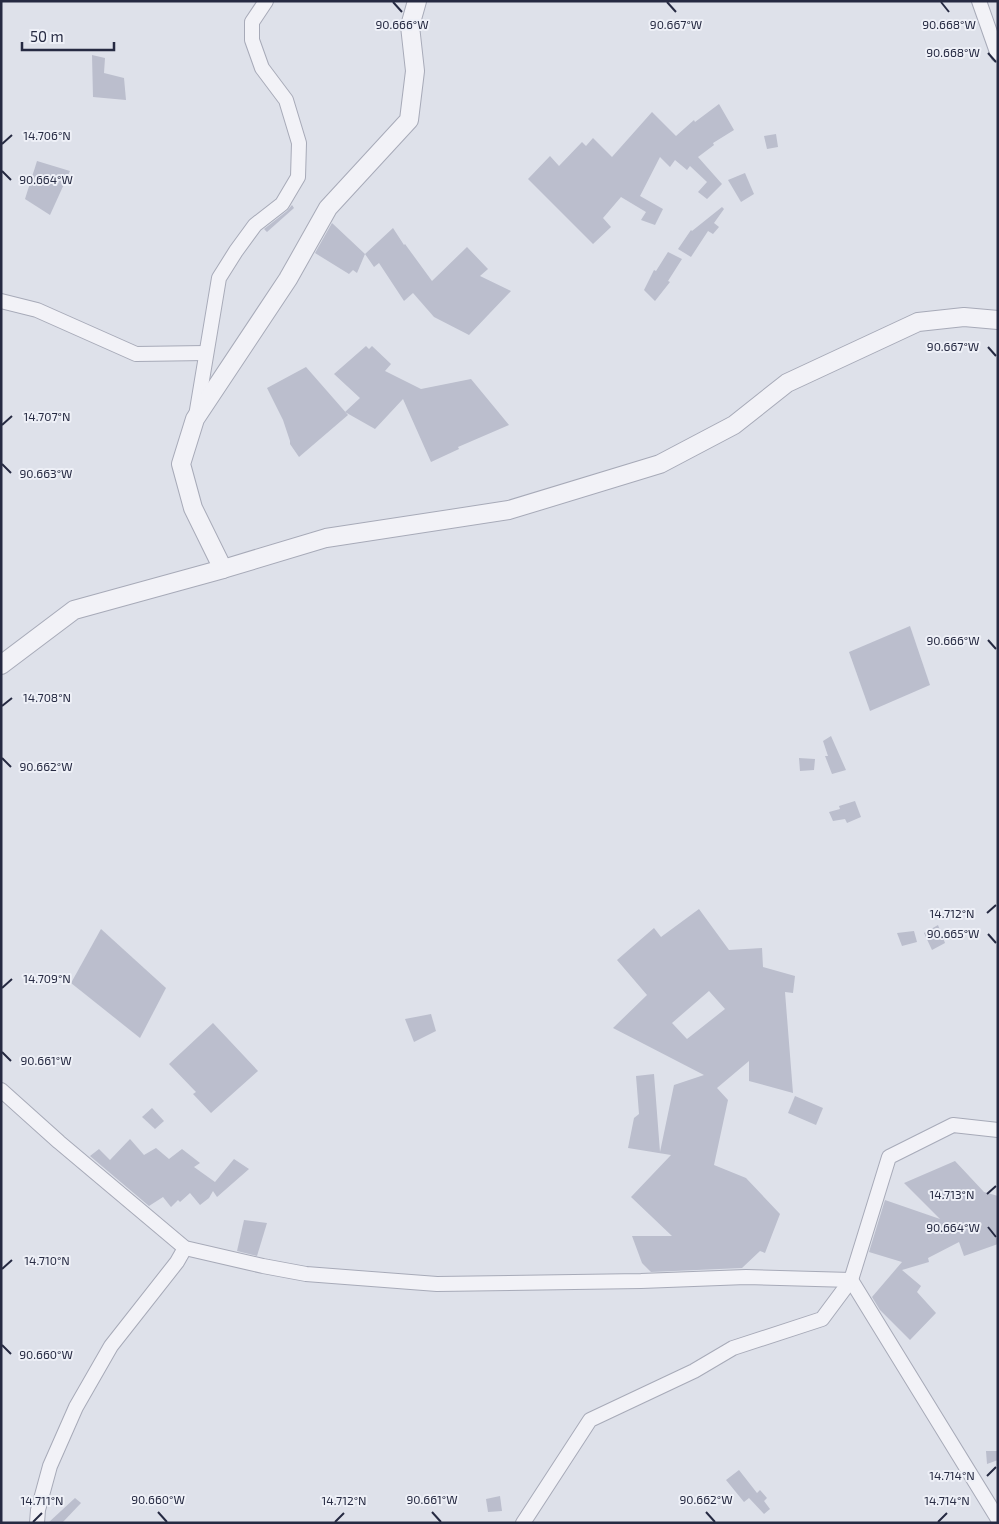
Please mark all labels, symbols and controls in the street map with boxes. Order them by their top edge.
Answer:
text: 90.666°W [375,17,429,31]
text: 90.667°W [650,17,702,31]
text: 90.668°W [922,17,976,31]
scale bar [22,20,115,52]
text: 50 m [30,27,64,45]
text: 90.668°W [926,45,980,59]
text: 14.706°N [23,128,71,142]
text: 90.664°W [19,172,73,186]
text: 90.667°W [927,339,979,353]
text: 14.707°N [24,409,70,423]
text: 90.663°W [20,466,72,480]
text: 90.666°W [926,633,980,647]
text: 14.708°N [23,690,71,704]
text: 90.662°W [19,759,73,773]
text: 14.712°N [930,906,974,920]
text: 90.665°W [927,926,979,940]
text: 14.709°N [23,971,71,985]
text: 90.661°W [20,1053,72,1067]
text: 14.713°N [930,1187,974,1201]
text: 90.664°W [926,1220,980,1234]
text: 14.710°N [24,1253,70,1267]
text: 90.660°W [19,1347,73,1361]
text: 14.714°N [929,1468,975,1482]
text: 90.660°W [131,1492,185,1506]
text: 90.661°W [406,1492,458,1506]
text: 90.662°W [679,1492,733,1506]
text: 14.711°N [21,1493,63,1507]
text: 14.712°N [322,1493,366,1507]
text: 14.714°N [924,1493,970,1507]

